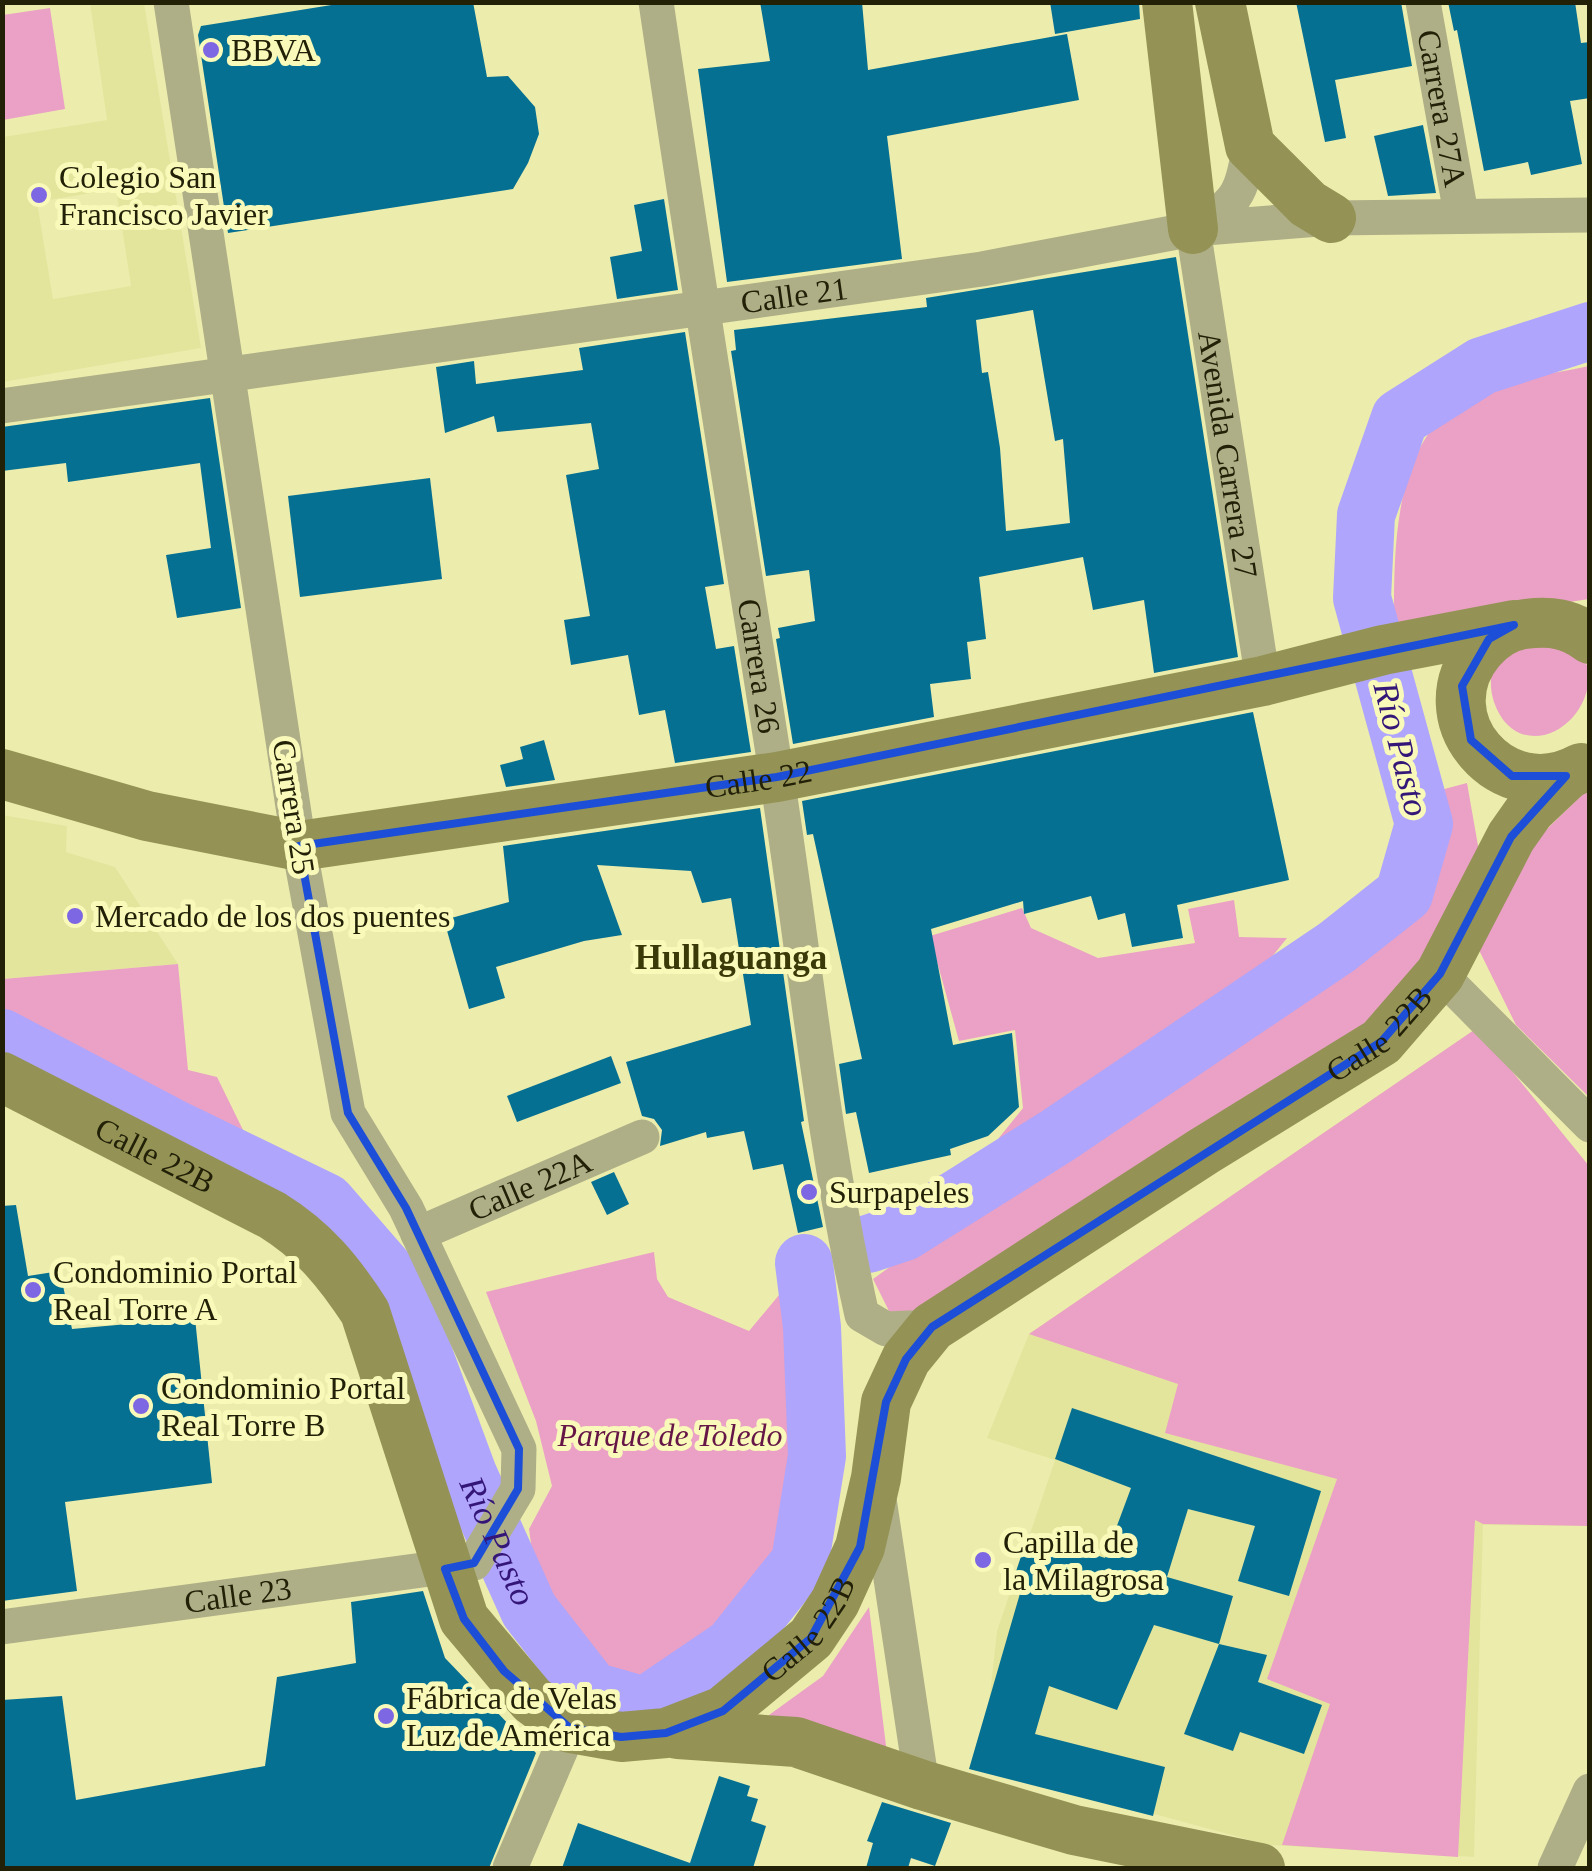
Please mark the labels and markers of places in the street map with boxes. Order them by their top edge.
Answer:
place label: BBVA [231,32,316,68]
marker: BBVA [200,39,222,61]
place label: Colegio San Francisco Javier [59,159,268,232]
marker: Colegio San Francisco Javier [28,184,50,206]
place label: Mercado de los dos puentes [95,898,450,934]
marker: Mercado de los dos puentes [64,905,86,927]
place label: Surpapeles [829,1174,969,1210]
marker: Surpapeles [798,1181,820,1203]
place label: Condominio Portal Real Torre A [53,1254,298,1327]
marker: Condominio Portal Real Torre A [22,1279,44,1301]
place label: Condominio Portal Real Torre B [161,1370,406,1443]
marker: Condominio Portal Real Torre B [130,1395,152,1417]
place label: Capilla de la Milagrosa [1003,1524,1164,1597]
marker: Capilla de la Milagrosa [972,1549,994,1571]
place label: Fábrica de Velas Luz de América [406,1680,617,1753]
marker: Fábrica de Velas Luz de América [375,1705,397,1727]

